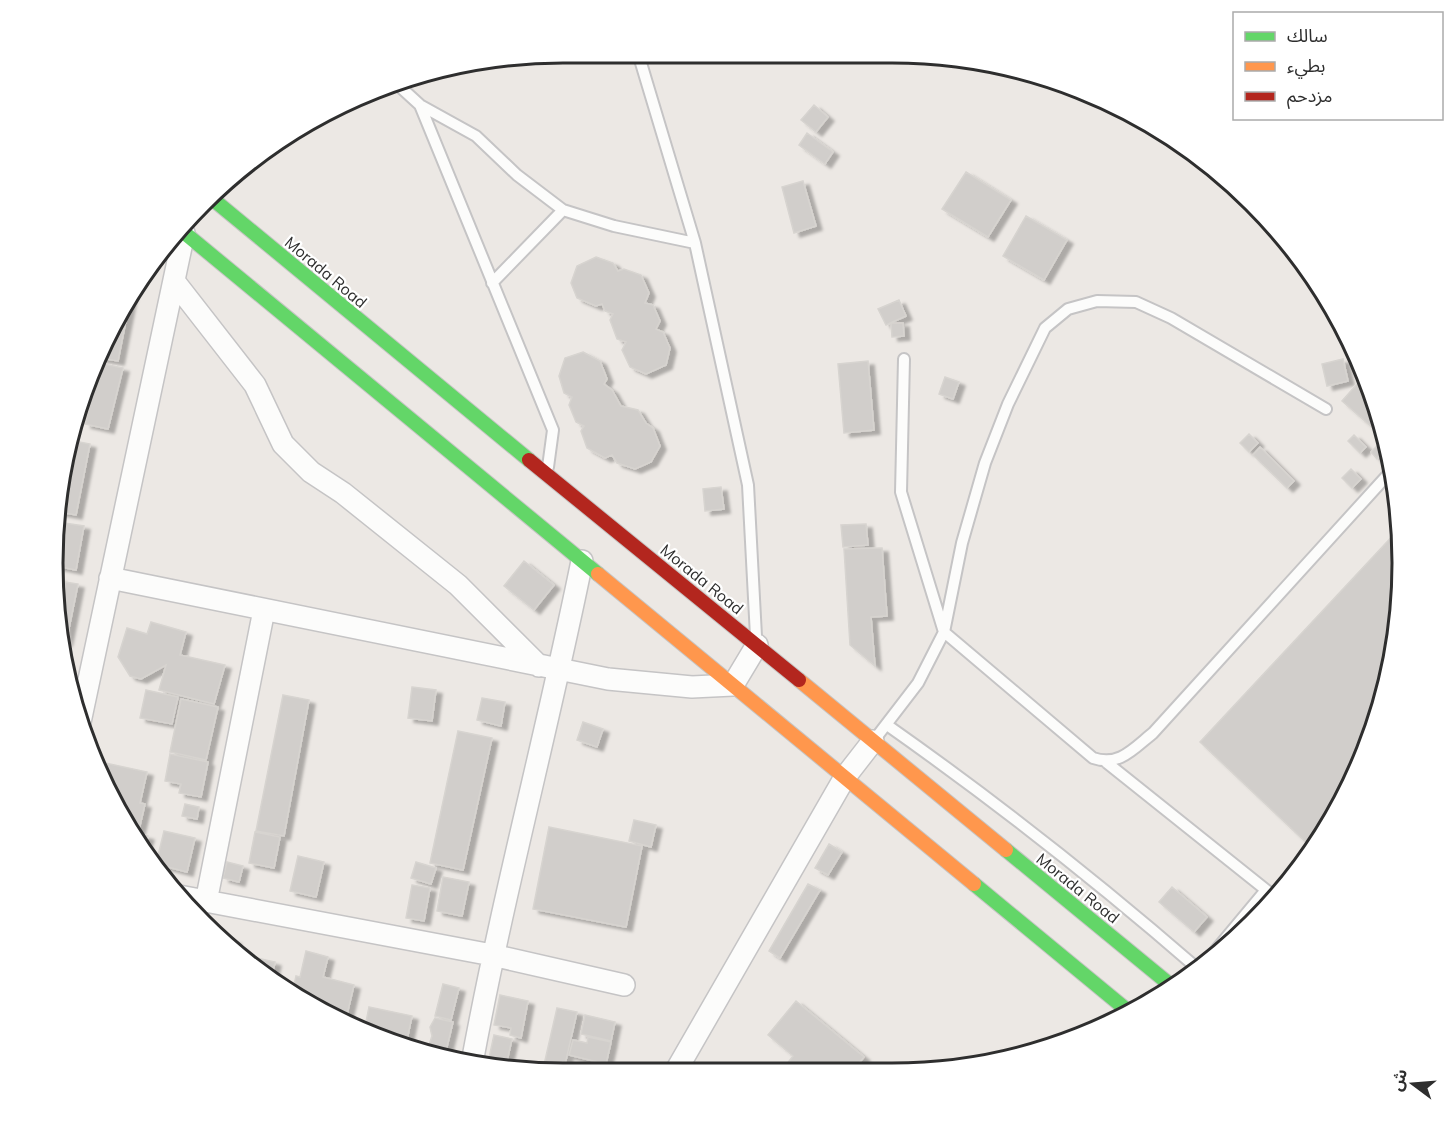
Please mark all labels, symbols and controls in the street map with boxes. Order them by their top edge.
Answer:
legend [1233,12,1443,120]
text: سالك [1287,24,1328,47]
text: بطيء [1287,54,1325,79]
text: مزدحم [1287,84,1332,109]
street label: Morada Road [281,232,371,312]
street label: Morada Road [657,540,747,618]
street label: Morada Road [1033,849,1123,927]
north arrow [1383,1054,1443,1114]
text: ش [1386,1066,1411,1093]

